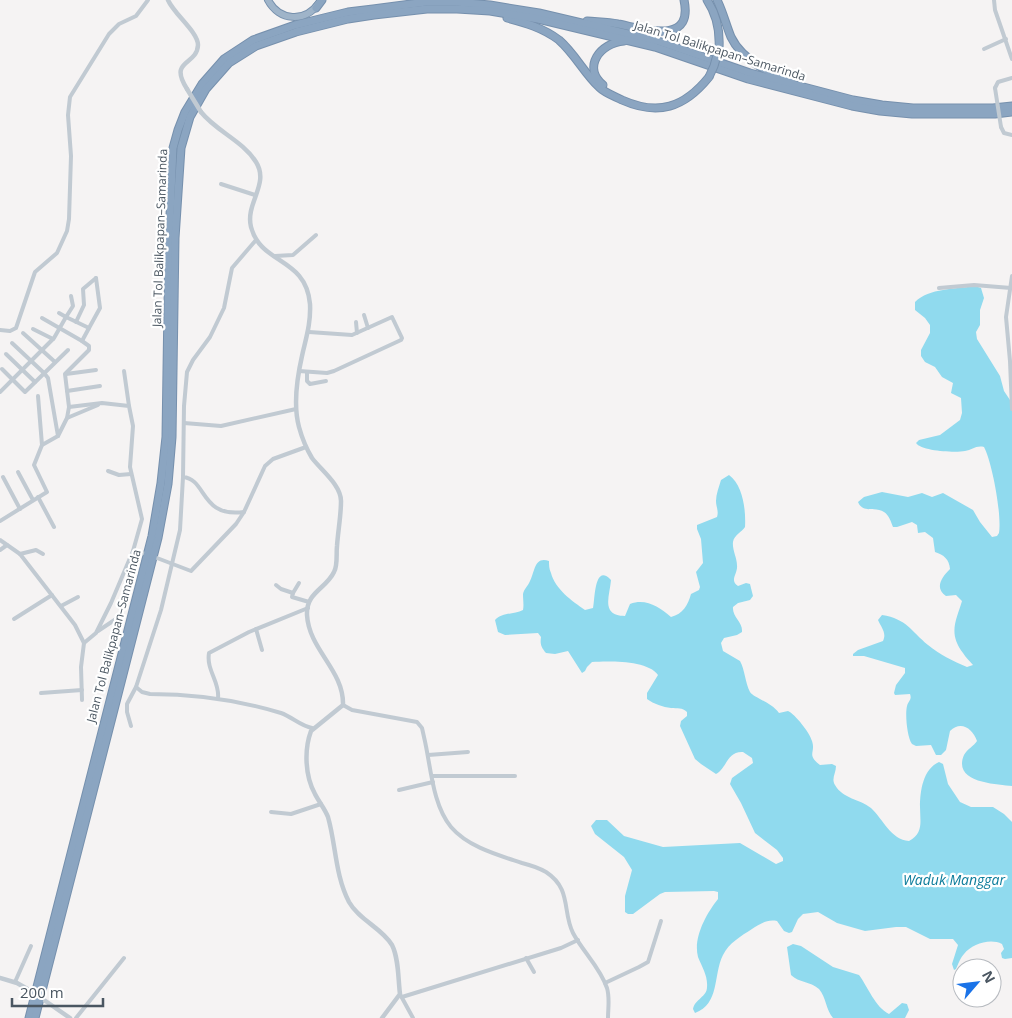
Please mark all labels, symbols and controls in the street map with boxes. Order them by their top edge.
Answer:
street label: Jalan Tol Balikpapan–Samarinda [631,16,808,85]
street label: Jalan Tol Balikpapan–Samarinda [148,148,171,328]
street label: Jalan Tol Balikpapan–Samarinda [82,547,145,725]
water label: Waduk Manggar [903,870,1006,889]
north arrow [952,958,1002,1008]
text: N [978,967,1000,986]
scale bar [12,976,104,1008]
text: 200 m [20,982,64,1002]

